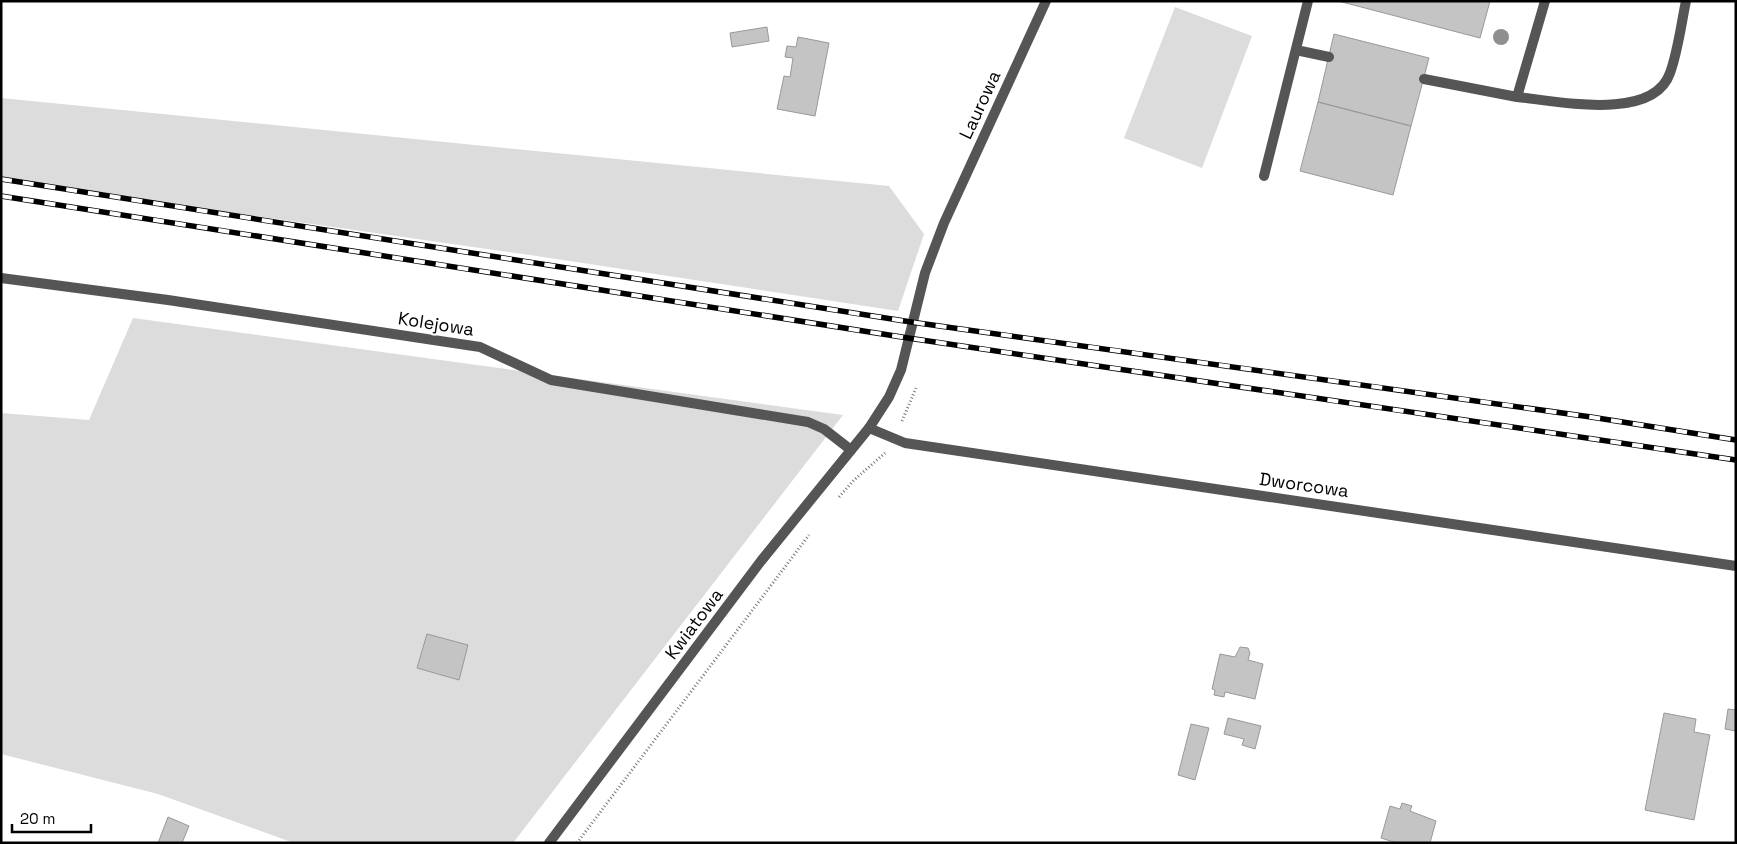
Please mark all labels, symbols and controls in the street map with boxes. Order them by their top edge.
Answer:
street label: Laurowa [954,67,1005,143]
street label: Kolejowa [396,306,476,341]
street label: Dworcowa [1258,467,1350,502]
street label: Kwiatowa [660,584,728,664]
scale bar [12,802,91,834]
text: 20 m [20,809,55,828]

